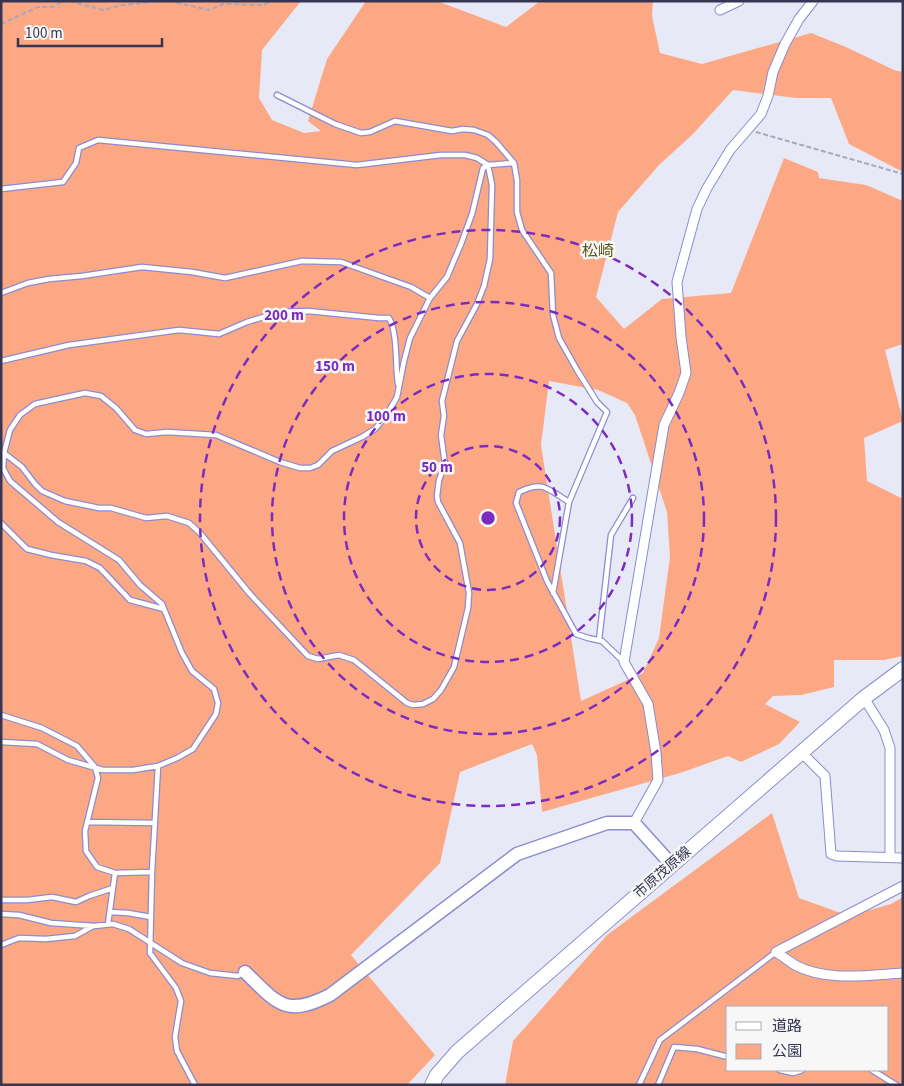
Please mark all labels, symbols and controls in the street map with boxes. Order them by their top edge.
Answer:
scale bar [18,15,161,47]
text: 100 m [25,23,63,44]
district label: 松崎 [582,240,614,262]
text: 200 m [264,305,304,326]
text: 150 m [315,356,355,377]
text: 100 m [366,406,406,427]
text: 50 m [421,457,453,478]
centre of rings [479,509,497,527]
street label: 市原茂原線 [630,842,696,903]
legend [726,1006,889,1071]
text: 道路 [772,1016,802,1037]
text: 公園 [772,1041,802,1062]

